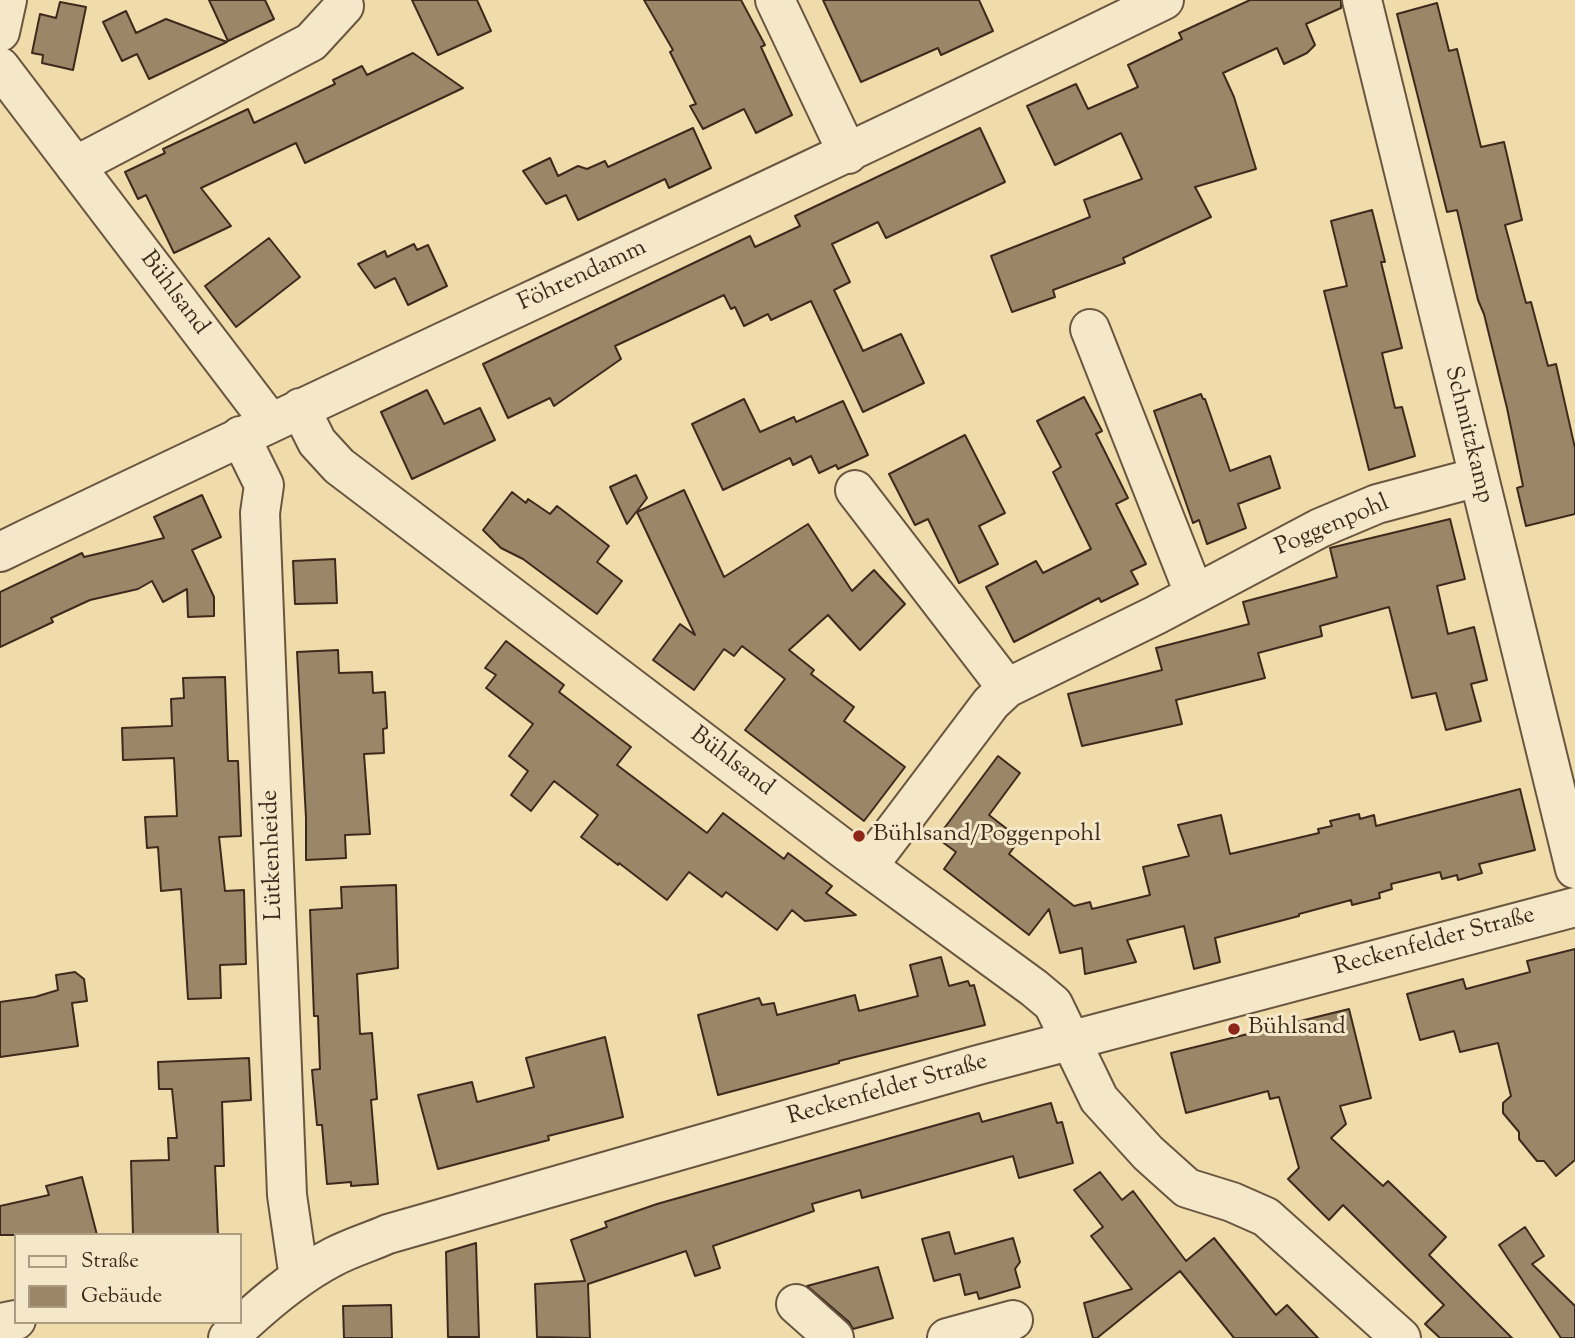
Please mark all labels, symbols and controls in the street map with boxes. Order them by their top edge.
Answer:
street label: Föhrendamm [514,235,652,319]
street label: Bühlsand [132,246,214,342]
street label: Schmitzkamp [1436,364,1498,506]
street label: Poggenpohl [1272,490,1394,564]
street label: Bühlsand [683,722,779,804]
street label: Lütkenheide [257,789,291,921]
place label: Bühlsand/Poggenpohl [873,822,1101,850]
marker: Bühlsand/Poggenpohl [851,828,867,844]
street label: Reckenfelder Straße [1331,902,1539,984]
place label: Bühlsand [1248,1015,1346,1043]
marker: Bühlsand [1226,1021,1242,1037]
street label: Reckenfelder Straße [785,1049,991,1133]
legend [14,1233,242,1324]
text: Straße [81,1247,139,1277]
text: Gebäude [81,1282,162,1312]

